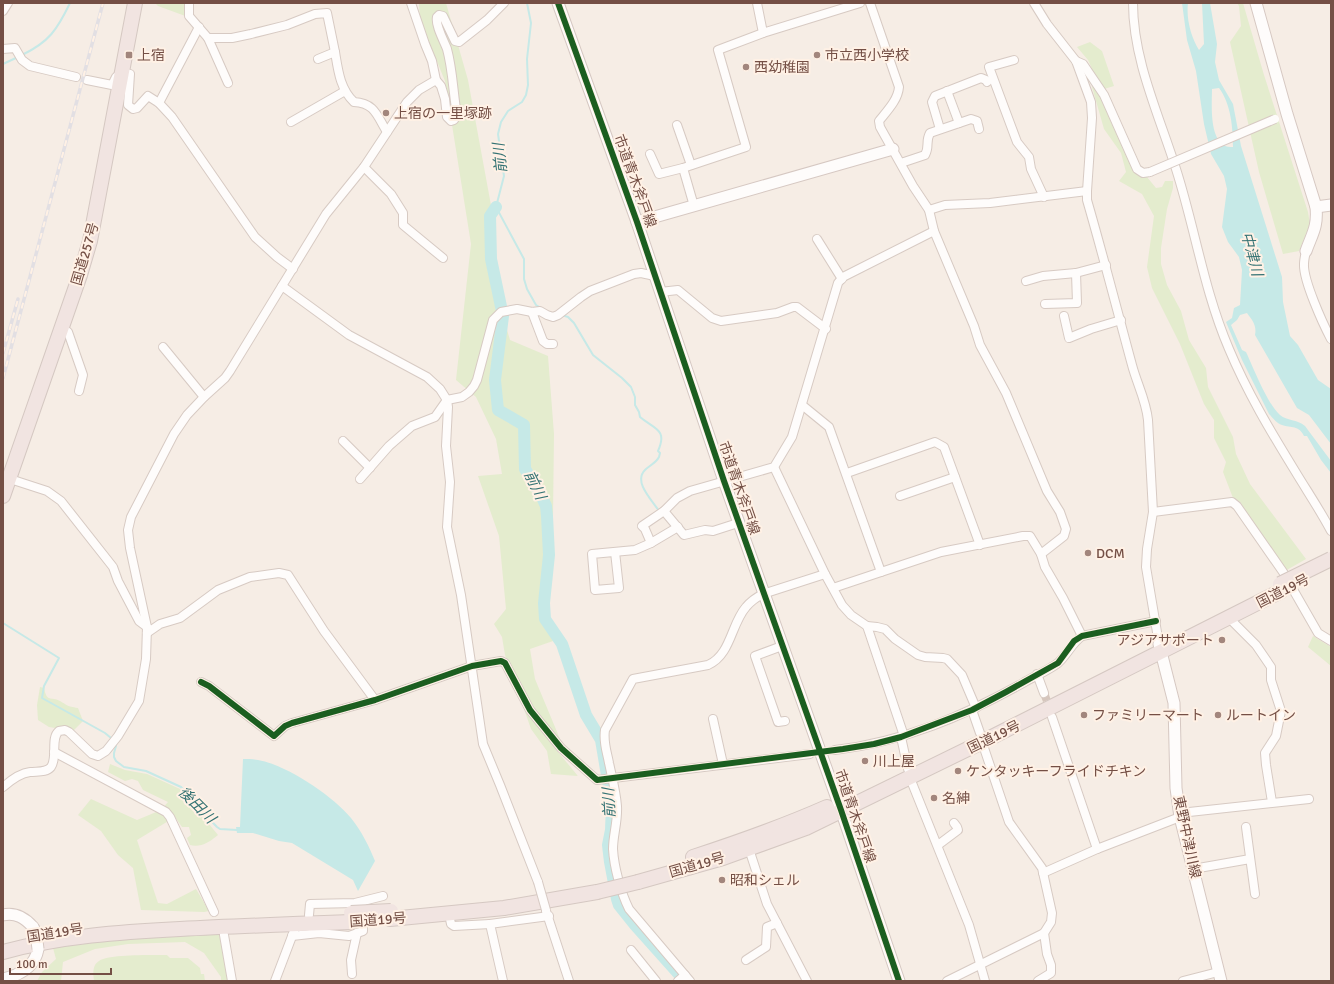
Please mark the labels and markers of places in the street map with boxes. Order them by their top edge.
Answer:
place label: 上宿 [137,47,165,64]
place label: 市立西小学校 [825,47,909,64]
marker: 上宿 [124,50,134,60]
marker: 市立西小学校 [812,50,822,60]
place label: 西幼稚園 [754,59,810,76]
marker: 西幼稚園 [741,62,751,72]
place label: 上宿の一里塚跡 [394,105,492,122]
marker: 上宿の一里塚跡 [381,108,391,118]
place label: DCM [1096,545,1125,562]
marker: DCM [1083,548,1093,558]
place label: アジアサポート [1117,632,1214,649]
marker: アジアサポート [1217,635,1227,645]
place label: ファミリーマート [1092,707,1204,724]
place label: ルートイン [1226,707,1296,724]
marker: ファミリーマート [1079,710,1089,720]
marker: ルートイン [1213,710,1223,720]
place label: 川上屋 [873,753,915,770]
marker: 川上屋 [860,756,870,766]
place label: ケンタッキーフライドチキン [966,763,1146,780]
marker: ケンタッキーフライドチキン [953,766,963,776]
place label: 名紳 [942,790,970,807]
marker: 名紳 [929,793,939,803]
place label: 昭和シェル [730,872,800,889]
marker: 昭和シェル [717,875,727,885]

